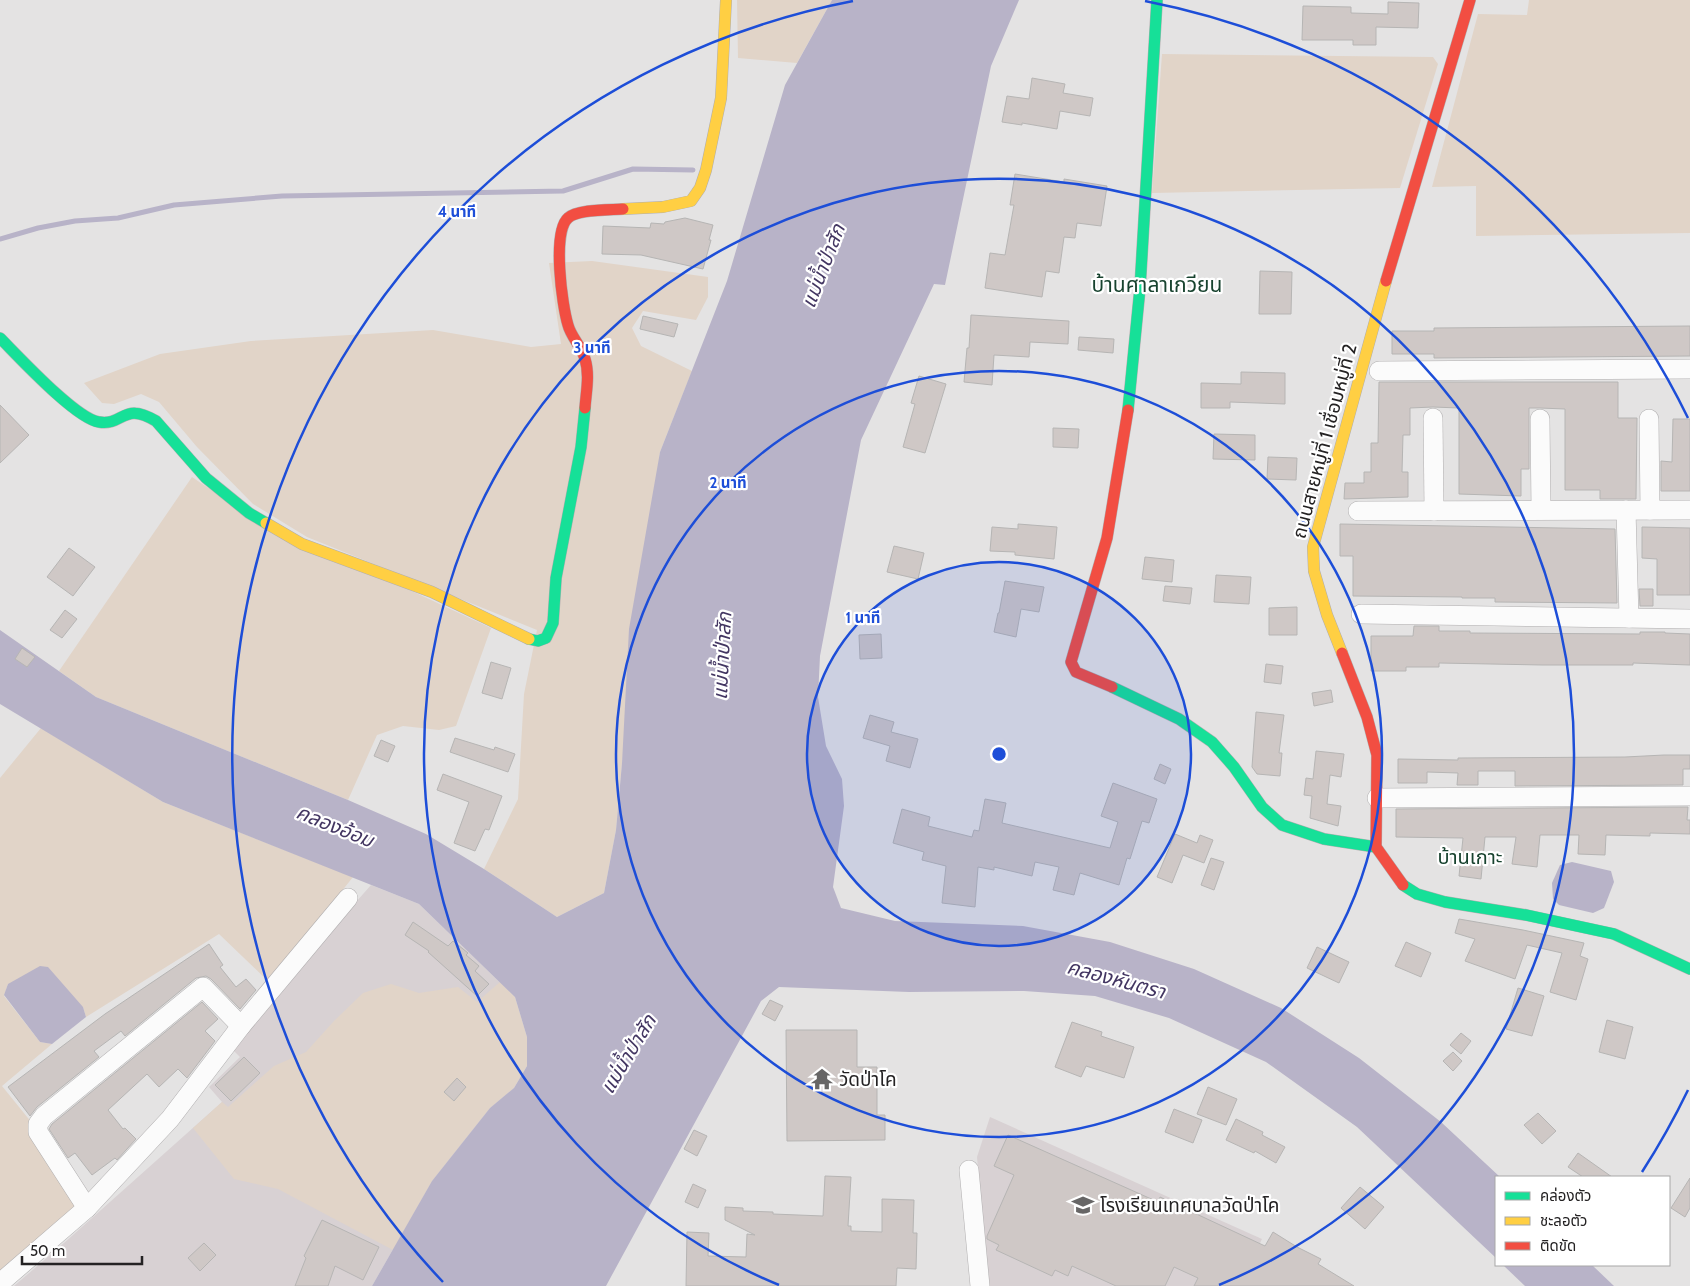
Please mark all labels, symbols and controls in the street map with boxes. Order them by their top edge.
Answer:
text: 4 นาที [438,203,476,221]
water label: แม่น้ำป่าสัก [794,219,850,311]
district label: บ้านศาลาเกวียน [1092,272,1222,297]
text: 3 นาที [573,339,611,357]
street label: ถนนสายหมู่ที่ 1 เชื่อมหมู่ที่ 2 [1285,341,1363,541]
text: 2 นาที [709,474,747,492]
text: 1 นาที [846,609,880,627]
water label: แม่น้ำป่าสัก [706,610,736,700]
centre of rings [990,745,1008,763]
water label: คลองอ้อม [293,800,379,853]
district label: บ้านเกาะ [1437,845,1503,869]
water label: คลองหันตรา [1064,954,1168,1004]
water label: แม่น้ำป่าสัก [593,1008,661,1098]
temple icon: วัดป่าโค [809,1066,835,1092]
place label: วัดป่าโค [839,1068,897,1091]
legend [1495,1176,1670,1266]
text: คล่องตัว [1540,1187,1591,1205]
school or university icon: โรงเรียนเทศบาลวัดป่าโค [1070,1192,1096,1218]
place label: โรงเรียนเทศบาลวัดป่าโค [1100,1194,1280,1217]
text: ชะลอตัว [1540,1212,1587,1230]
scale bar [22,1234,142,1266]
text: ติดขัด [1540,1237,1576,1255]
text: 50 m [30,1242,65,1260]

